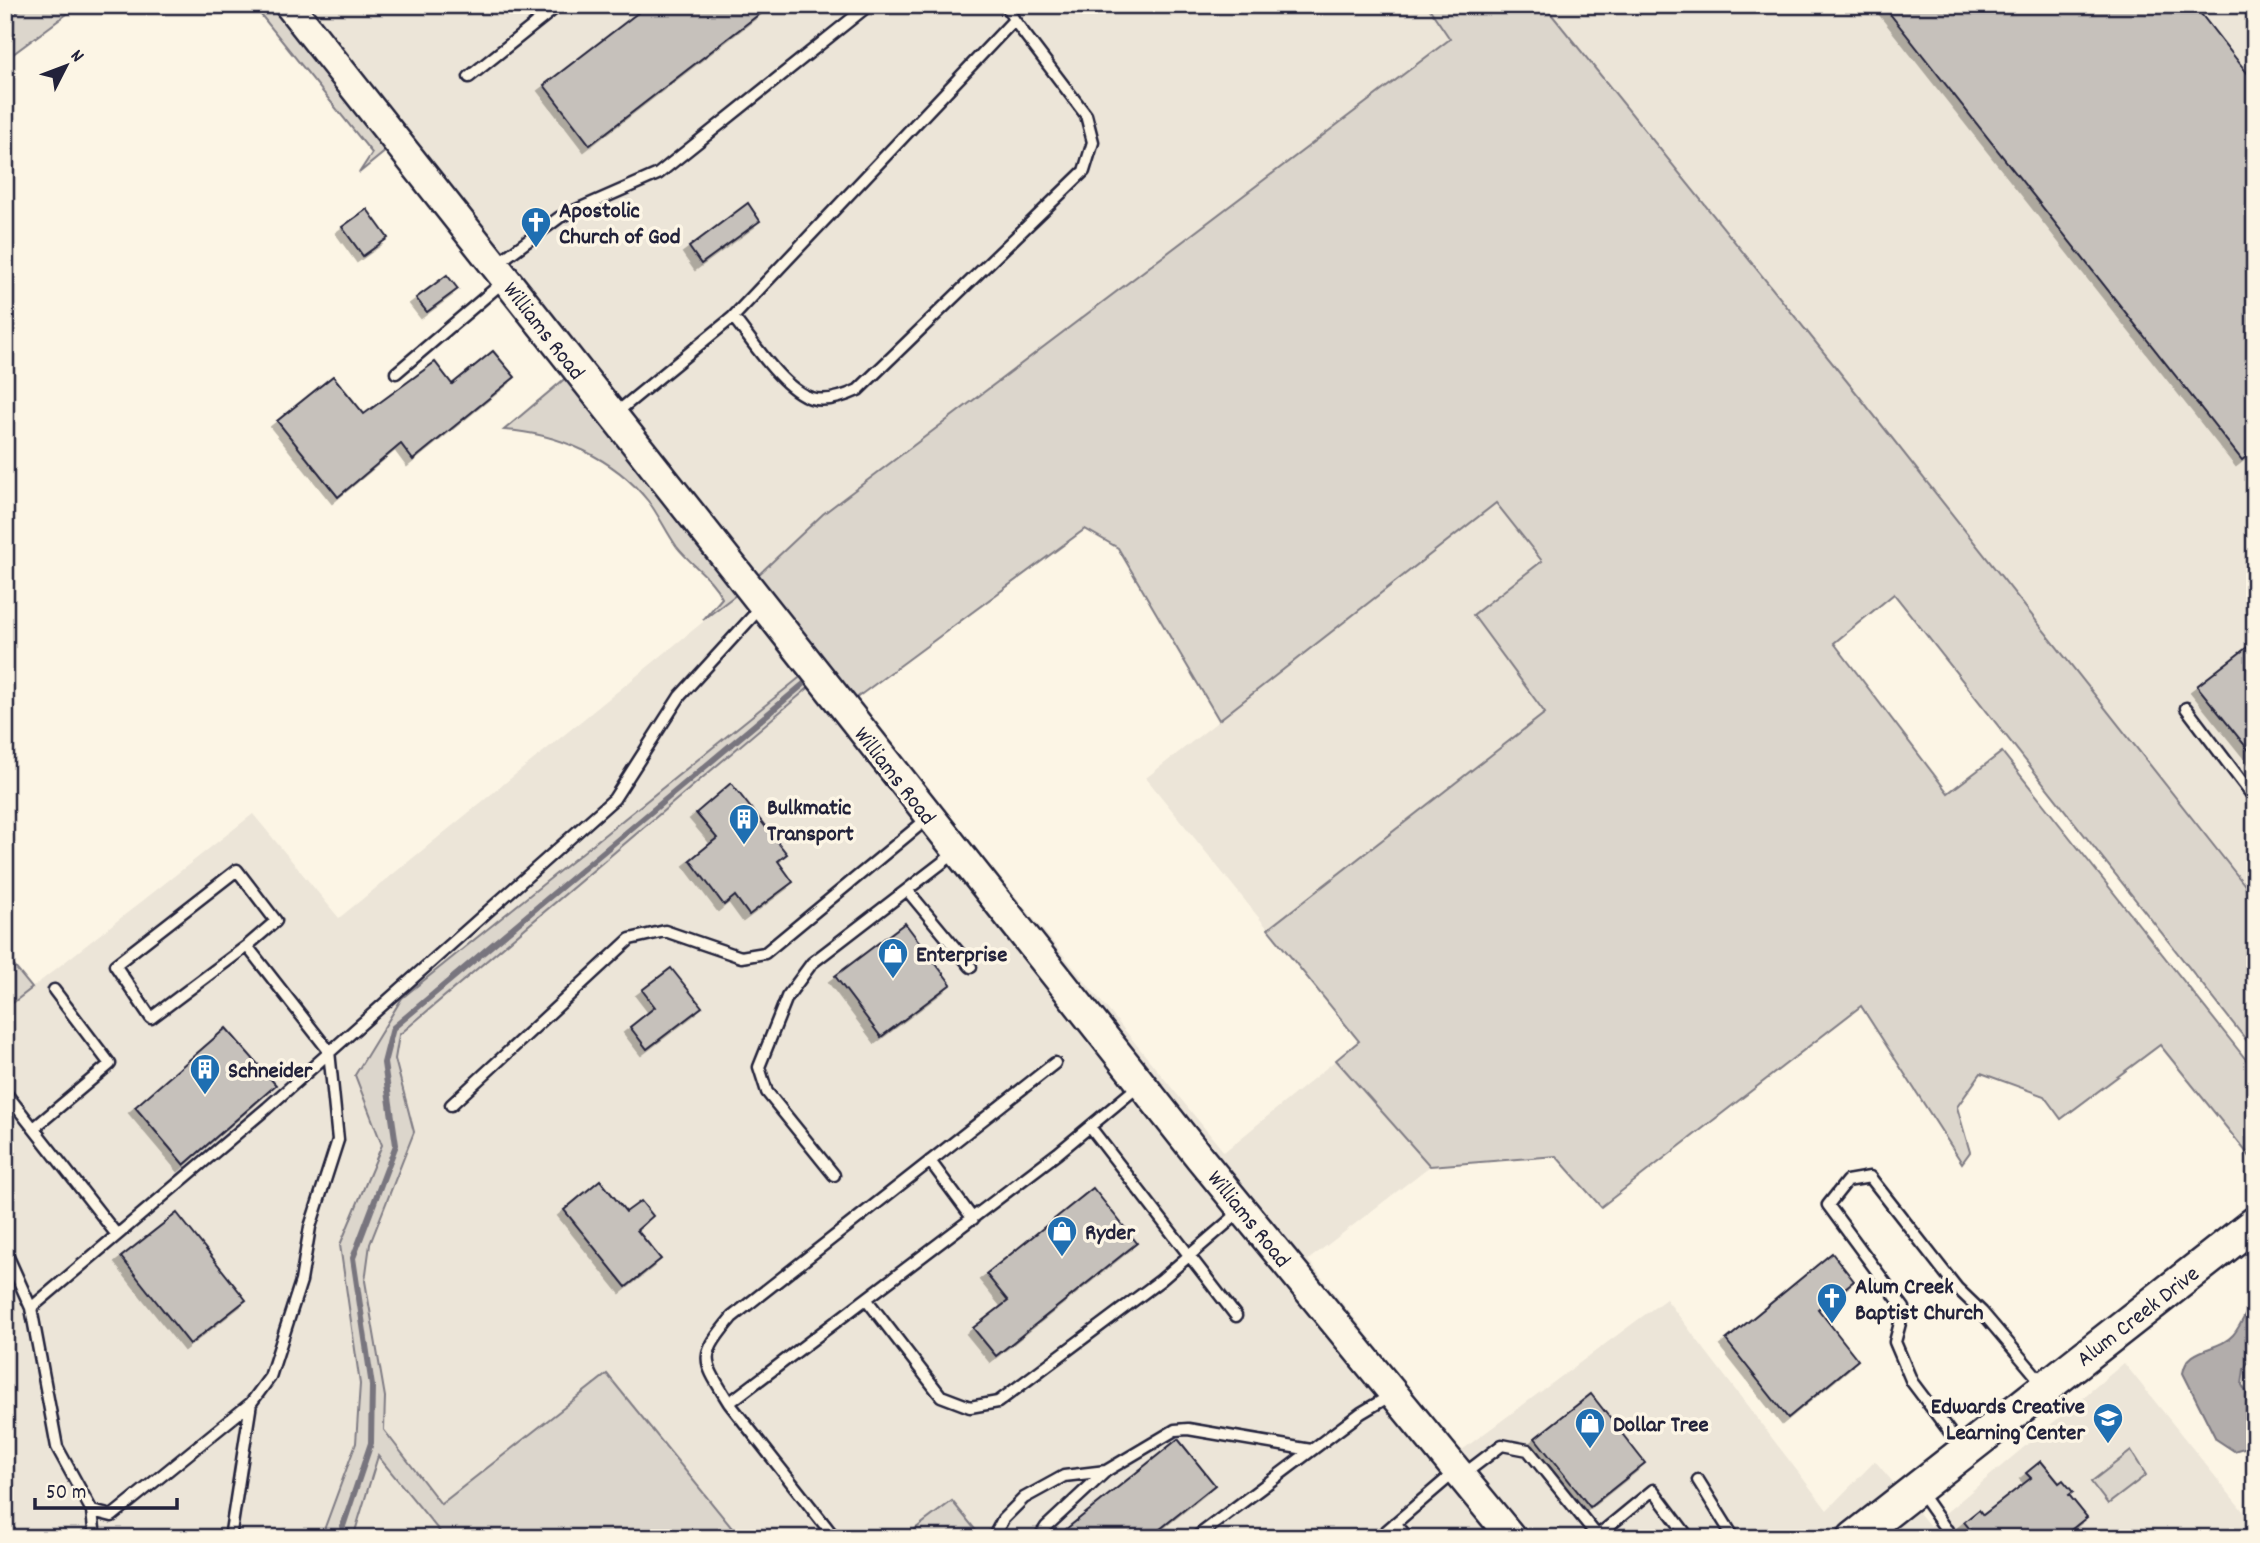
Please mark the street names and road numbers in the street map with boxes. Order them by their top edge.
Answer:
street label: Williams Road [493,276,591,388]
street label: Williams Road [844,721,942,833]
street label: Williams Road [1198,1164,1297,1276]
street label: Alum Creek Drive [2071,1259,2208,1376]

